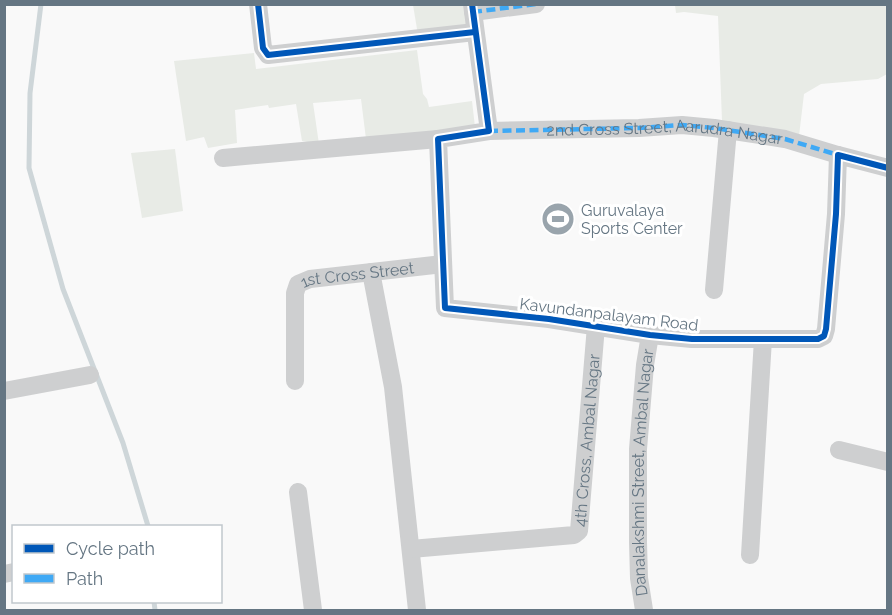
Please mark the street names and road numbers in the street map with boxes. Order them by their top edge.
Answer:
street label: 2nd Cross Street, Aarudra Nagar [546,116,784,149]
street label: 1st Cross Street [298,258,416,292]
street label: Kavundanpalayam Road [519,294,699,335]
street label: Danalakshmi Street, Ambal Nagar [629,347,658,598]
street label: 4th Cross, Ambal Nagar [570,353,604,528]

